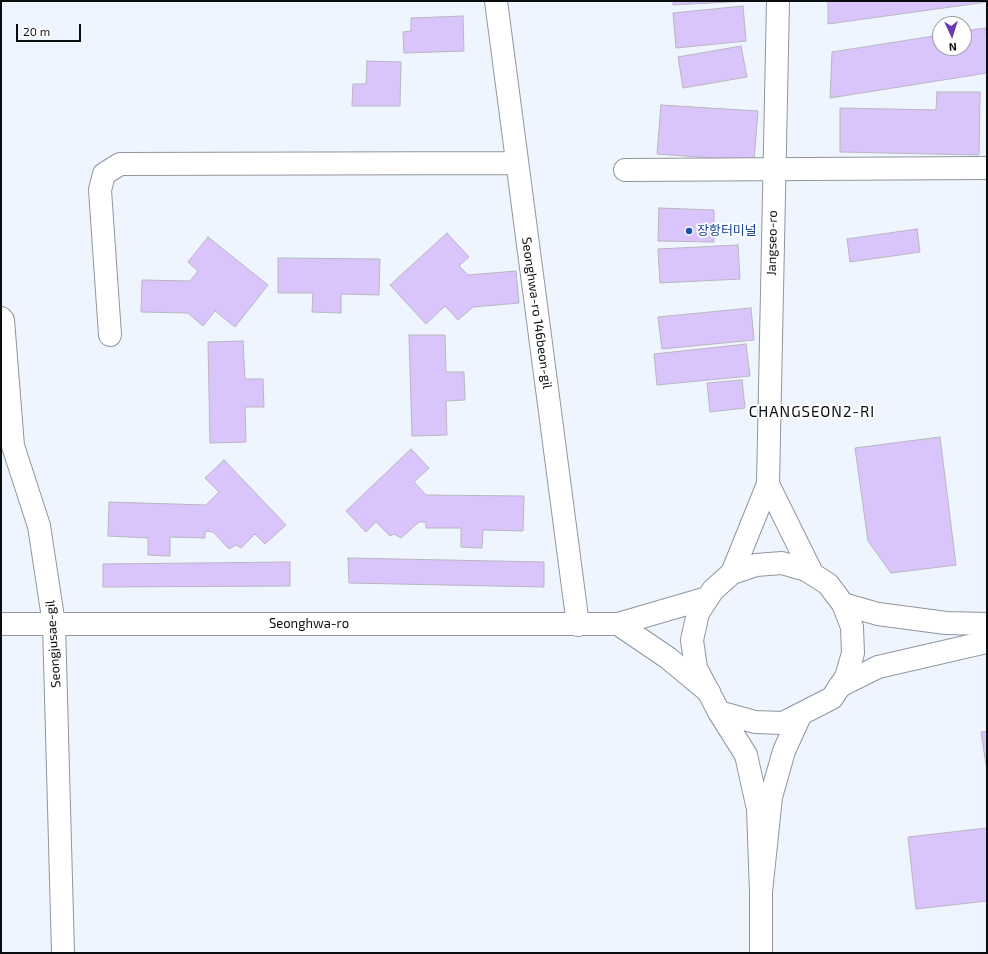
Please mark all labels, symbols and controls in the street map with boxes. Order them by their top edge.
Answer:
scale bar [18,16,83,42]
north arrow [932,16,972,56]
text: 20 m [23,24,50,38]
text: N [948,41,957,54]
street label: Jangseo-ro [764,210,780,276]
place label: 장항터미널 [697,223,757,239]
marker: 장항터미널 [684,226,694,236]
street label: Seonghwa-ro 146beon-gil [519,236,555,390]
district label: CHANGSEON2-RI [749,403,875,421]
street label: Seongjusae-gil [42,600,64,688]
street label: Seonghwa-ro [269,616,349,632]

